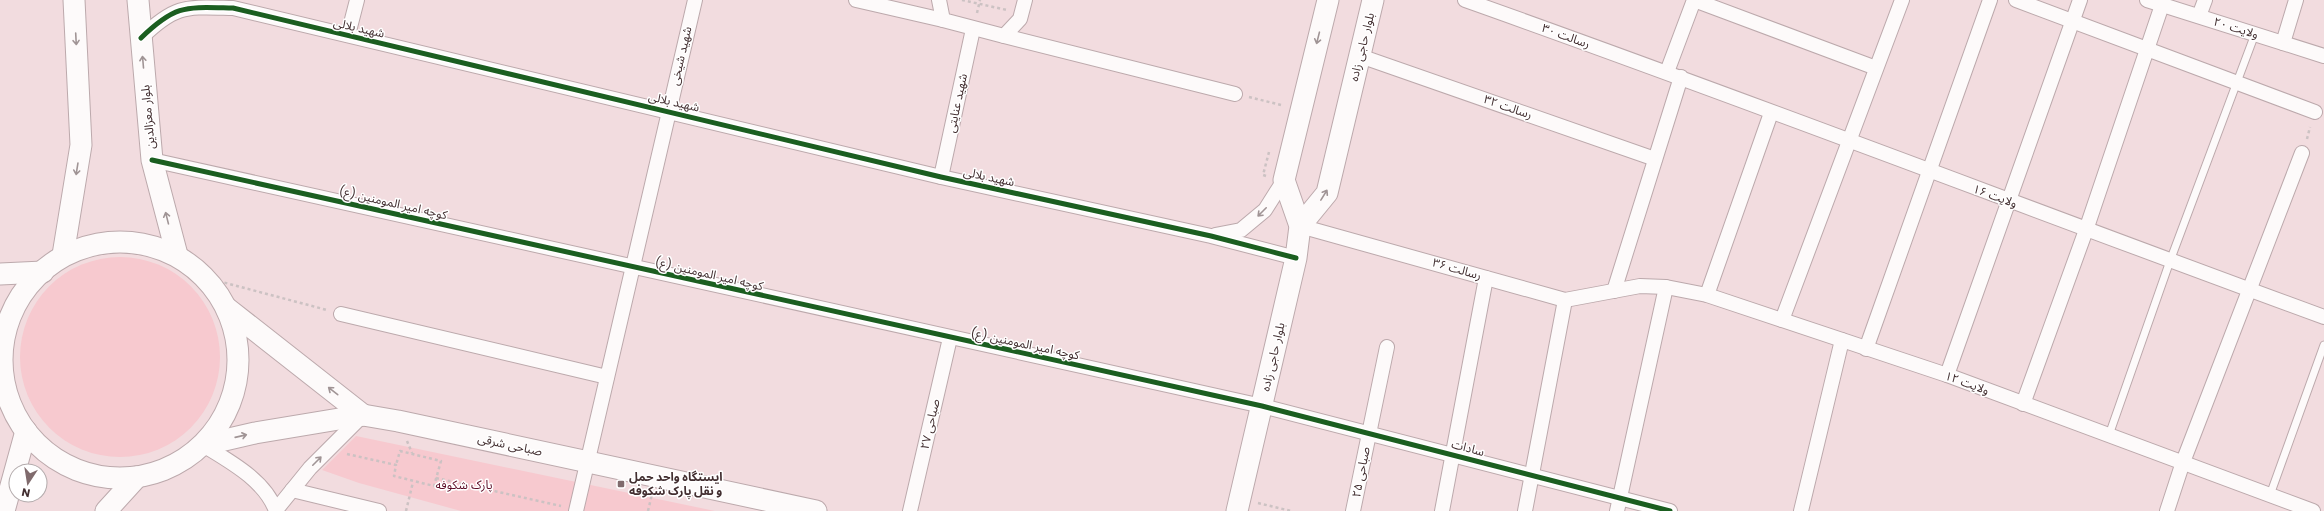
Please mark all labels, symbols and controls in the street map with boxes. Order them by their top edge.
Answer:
street label: بلوار حاجی زاده [1345,11,1378,83]
street label: شهید بلالی [332,13,386,42]
street label: ولایت ۲۰ [2212,13,2261,42]
street label: رسالت ۳۰ [1540,19,1593,52]
street label: شهید شیخی [665,25,696,87]
one-way arrow [1314,31,1322,44]
one-way arrow [73,32,80,45]
one-way arrow [140,56,147,69]
street label: شهید عنایتی [942,72,971,134]
street label: بلوار معزالدین [136,84,159,150]
street label: شهید بلالی [647,87,701,116]
street label: رسالت ۳۲ [1482,90,1535,123]
one-way arrow [73,162,81,175]
street label: شهید بلالی [962,163,1016,190]
street label: ولایت ۱۶ [1971,180,2020,211]
street label: کوچه امیر المومنین (ع) [337,182,450,224]
one-way arrow [1320,189,1328,201]
one-way arrow [1257,207,1267,217]
one-way arrow [163,211,171,224]
street label: کوچه امیر المومنین (ع) [653,253,766,295]
street label: رسالت ۳۶ [1431,253,1484,284]
street label: بلوار حاجی زاده [1256,321,1289,393]
street label: کوچه امیر المومنین (ع) [969,324,1082,365]
street label: ولایت ۱۲ [1943,367,1992,398]
one-way arrow [327,387,338,395]
street label: صباحی ۲۷ [915,397,944,451]
street label: صباحی شرقی [476,429,544,460]
one-way arrow [234,432,247,440]
street label: سادات [1450,435,1486,460]
street label: صباحی ۲۵ [1347,445,1374,499]
one-way arrow [312,456,322,466]
north arrow [8,463,48,503]
place label: ایستگاه واحد حمل و نقل پارک شکوفه [629,468,723,500]
park label: پارک شکوفه [435,476,493,493]
marker: ایستگاه واحد حمل و نقل پارک شکوفه [616,479,626,489]
text: N [20,484,32,501]

